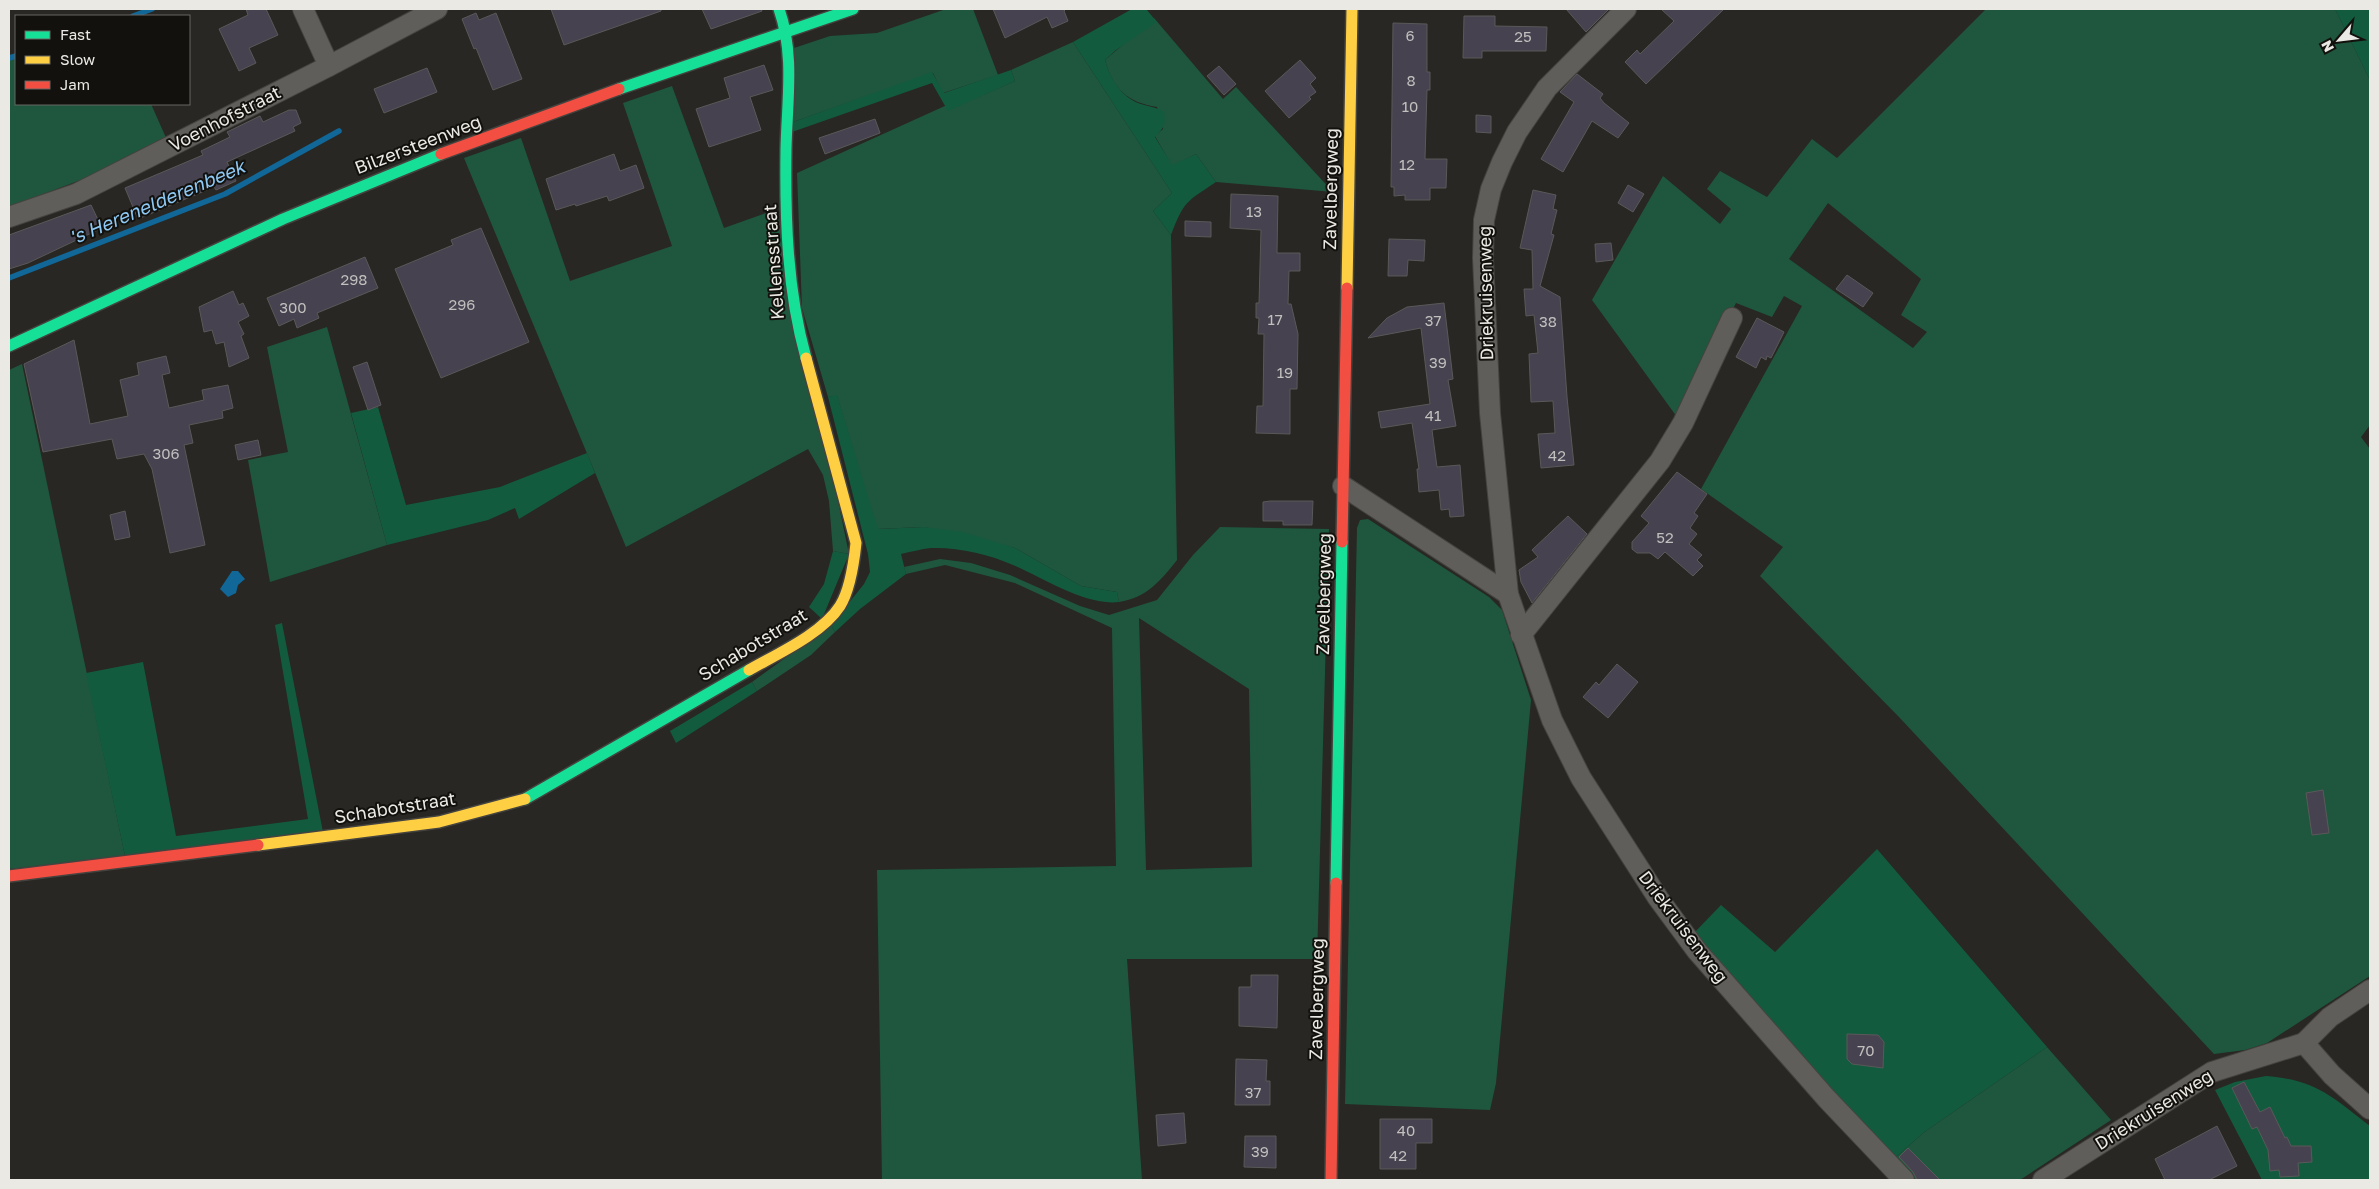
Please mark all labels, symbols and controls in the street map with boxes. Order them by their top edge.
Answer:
legend [15,15,190,105]
north arrow [2314,15,2364,65]
text: Fast [60,25,91,43]
house number: 6 [1405,26,1415,44]
house number: 25 [1514,27,1532,45]
text: N [2317,38,2337,55]
text: Slow [60,50,95,68]
house number: 8 [1406,71,1416,89]
text: Jam [60,75,90,93]
street label: Voenhofstraat [165,81,284,156]
house number: 10 [1402,97,1418,115]
street label: Bilzersteenweg [351,110,484,178]
street label: Zavelbergweg [1318,128,1342,250]
water label: 's Herenelderenbeek [66,153,250,249]
house number: 12 [1399,155,1415,173]
house number: 13 [1246,202,1262,220]
street label: Kellensstraat [758,204,788,321]
street label: Driekruisenweg [1473,226,1497,360]
house number: 298 [341,270,367,288]
house number: 296 [449,295,475,313]
house number: 300 [279,298,307,316]
house number: 17 [1267,310,1283,328]
house number: 37 [1425,311,1441,329]
house number: 38 [1539,312,1557,330]
house number: 39 [1429,353,1447,371]
house number: 19 [1277,363,1293,381]
house number: 41 [1425,406,1441,424]
house number: 306 [152,444,180,462]
house number: 42 [1548,446,1566,464]
house number: 52 [1656,528,1674,546]
street label: Zavelbergweg [1311,533,1335,655]
street label: Schabotstraat [694,603,811,685]
street label: Schabotstraat [333,787,457,827]
street label: Driekruisenweg [1635,866,1733,987]
street label: Zavelbergweg [1304,938,1328,1060]
house number: 70 [1857,1041,1875,1059]
street label: Driekruisenweg [2091,1064,2216,1154]
house number: 37 [1245,1083,1261,1101]
house number: 40 [1397,1121,1415,1139]
house number: 39 [1251,1142,1269,1160]
house number: 42 [1389,1146,1407,1164]

